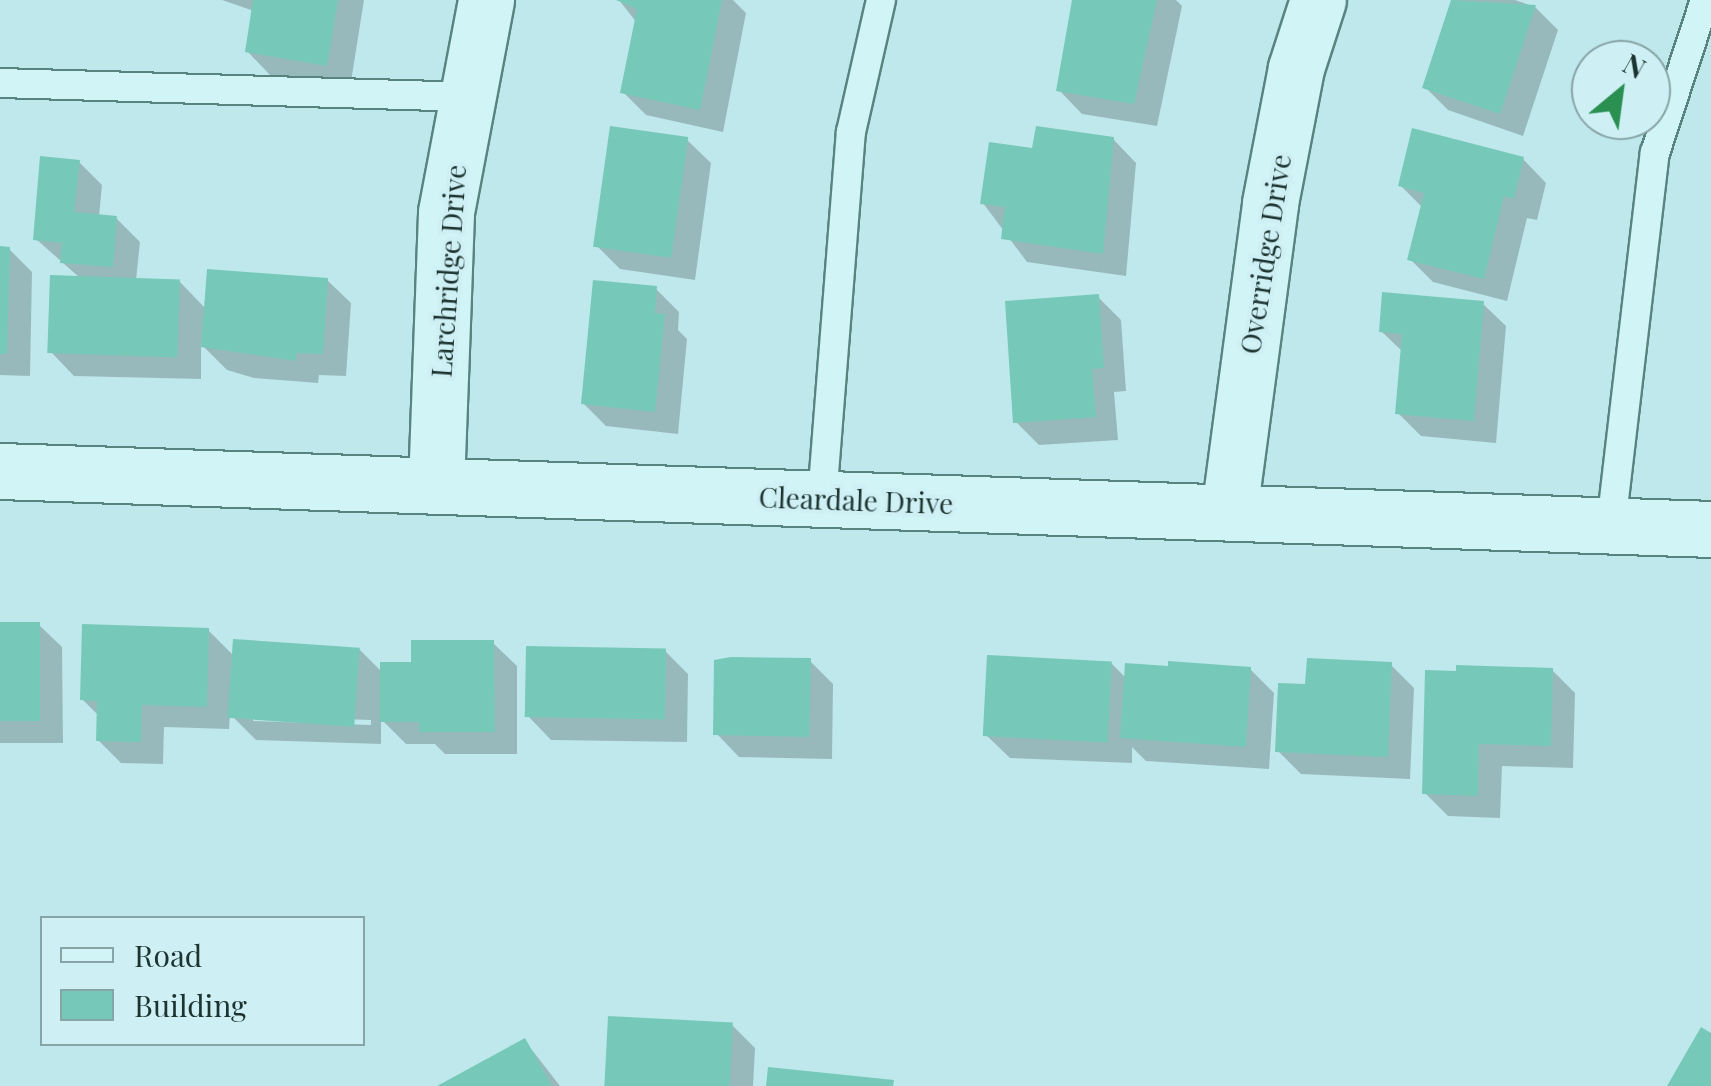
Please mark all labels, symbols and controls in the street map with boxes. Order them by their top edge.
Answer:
north arrow [1571,40,1671,140]
text: N [1617,44,1653,86]
street label: Overridge Drive [1233,152,1297,356]
street label: Larchridge Drive [424,163,472,379]
street label: Cleardale Drive [758,480,954,520]
legend [40,916,365,1046]
text: Road [134,935,202,975]
text: Building [134,985,247,1025]

